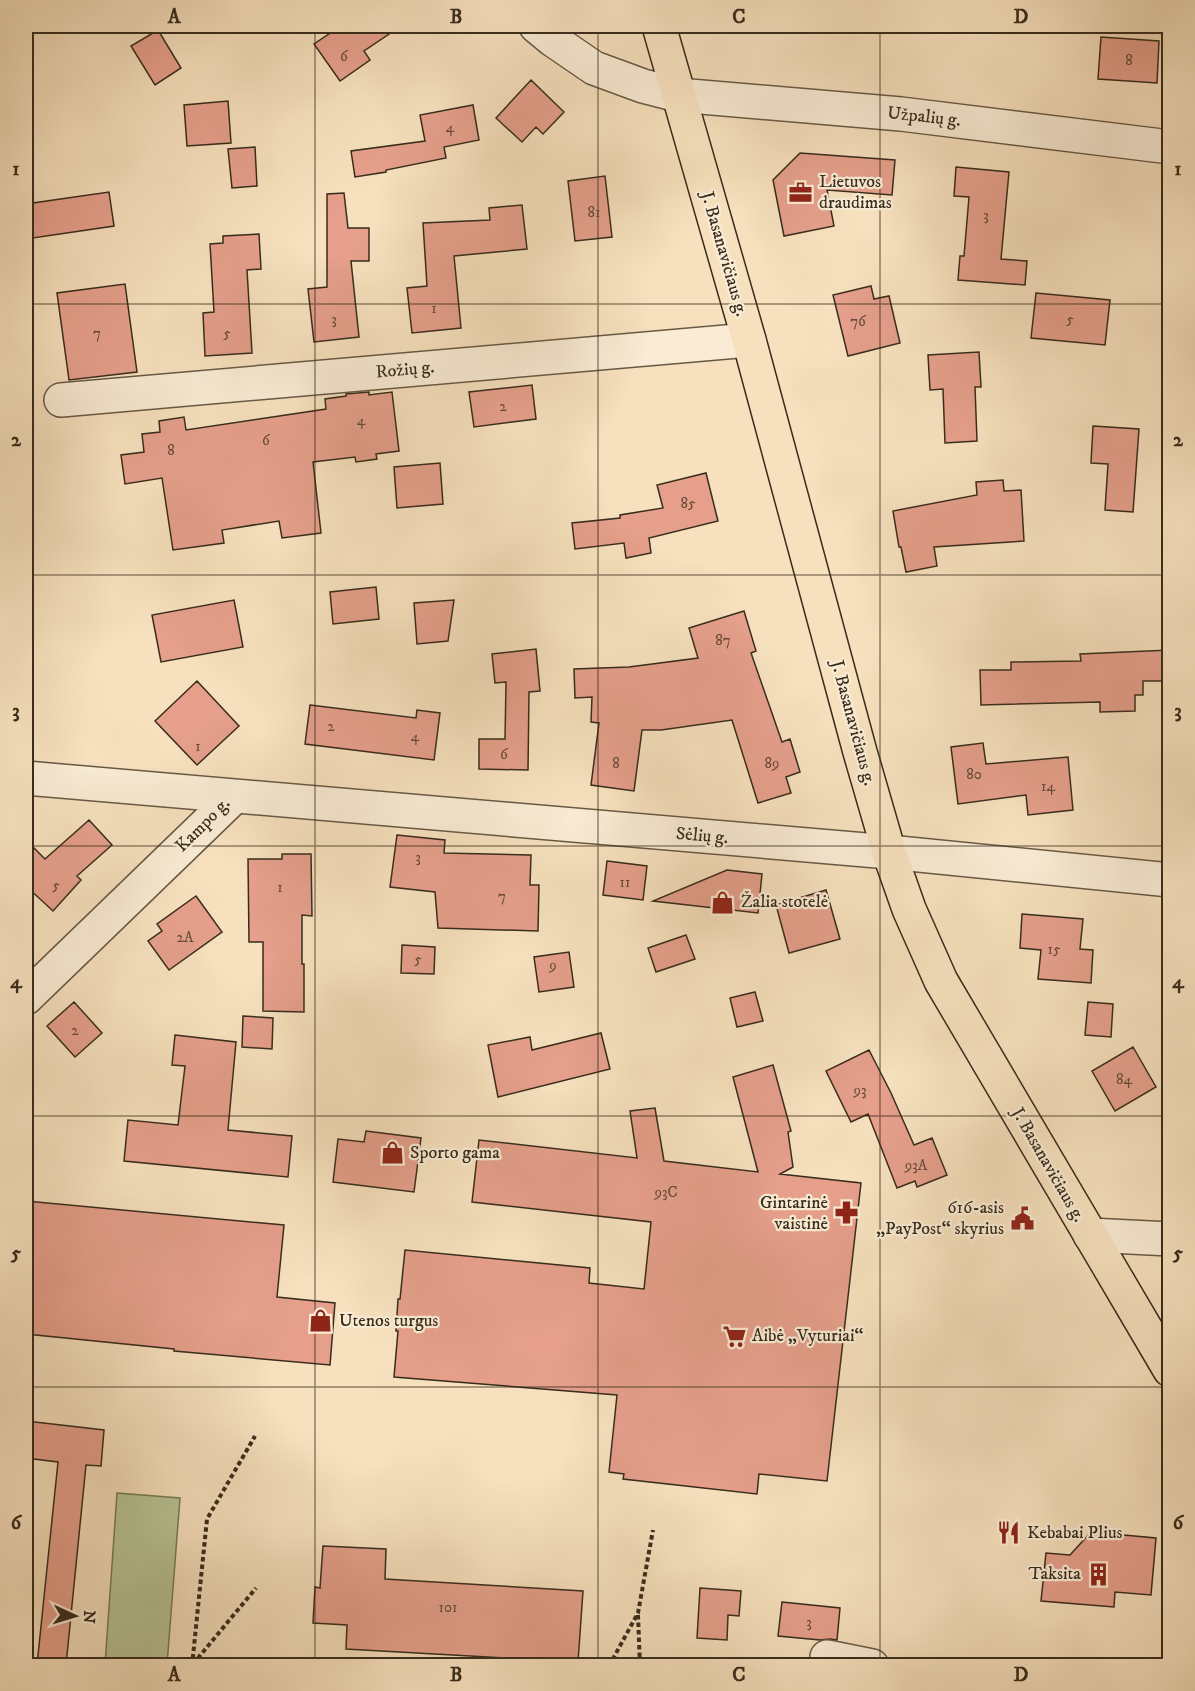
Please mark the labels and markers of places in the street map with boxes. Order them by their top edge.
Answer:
place label: Lietuvos draudimas [819,171,892,214]
office icon: Lietuvos draudimas [788,179,814,205]
shop icon: Žalia stotelė [710,889,736,915]
place label: Žalia stotelė [741,890,828,913]
shop icon: Sporto gama [379,1140,405,1166]
place label: Sporto gama [410,1142,500,1164]
place label: Gintarinė vaistinė [760,1192,828,1235]
place label: 616-asis „PayPost“ skyrius [876,1197,1004,1240]
pharmacy icon: Gintarinė vaistinė [833,1200,859,1226]
public building icon: 616-asis „PayPost“ skyrius [1009,1205,1035,1231]
shop icon: Utenos turgus [308,1308,334,1334]
place label: Utenos turgus [339,1310,438,1332]
supermarket icon: Aibė „Vyturiai“ [721,1323,747,1349]
place label: Aibė „Vyturiai“ [752,1325,864,1347]
restaurant icon: Kebabai Plius [996,1520,1022,1546]
place label: Kebabai Plius [1027,1522,1123,1544]
building icon: Taksita [1086,1561,1112,1587]
place label: Taksita [1028,1563,1081,1585]

